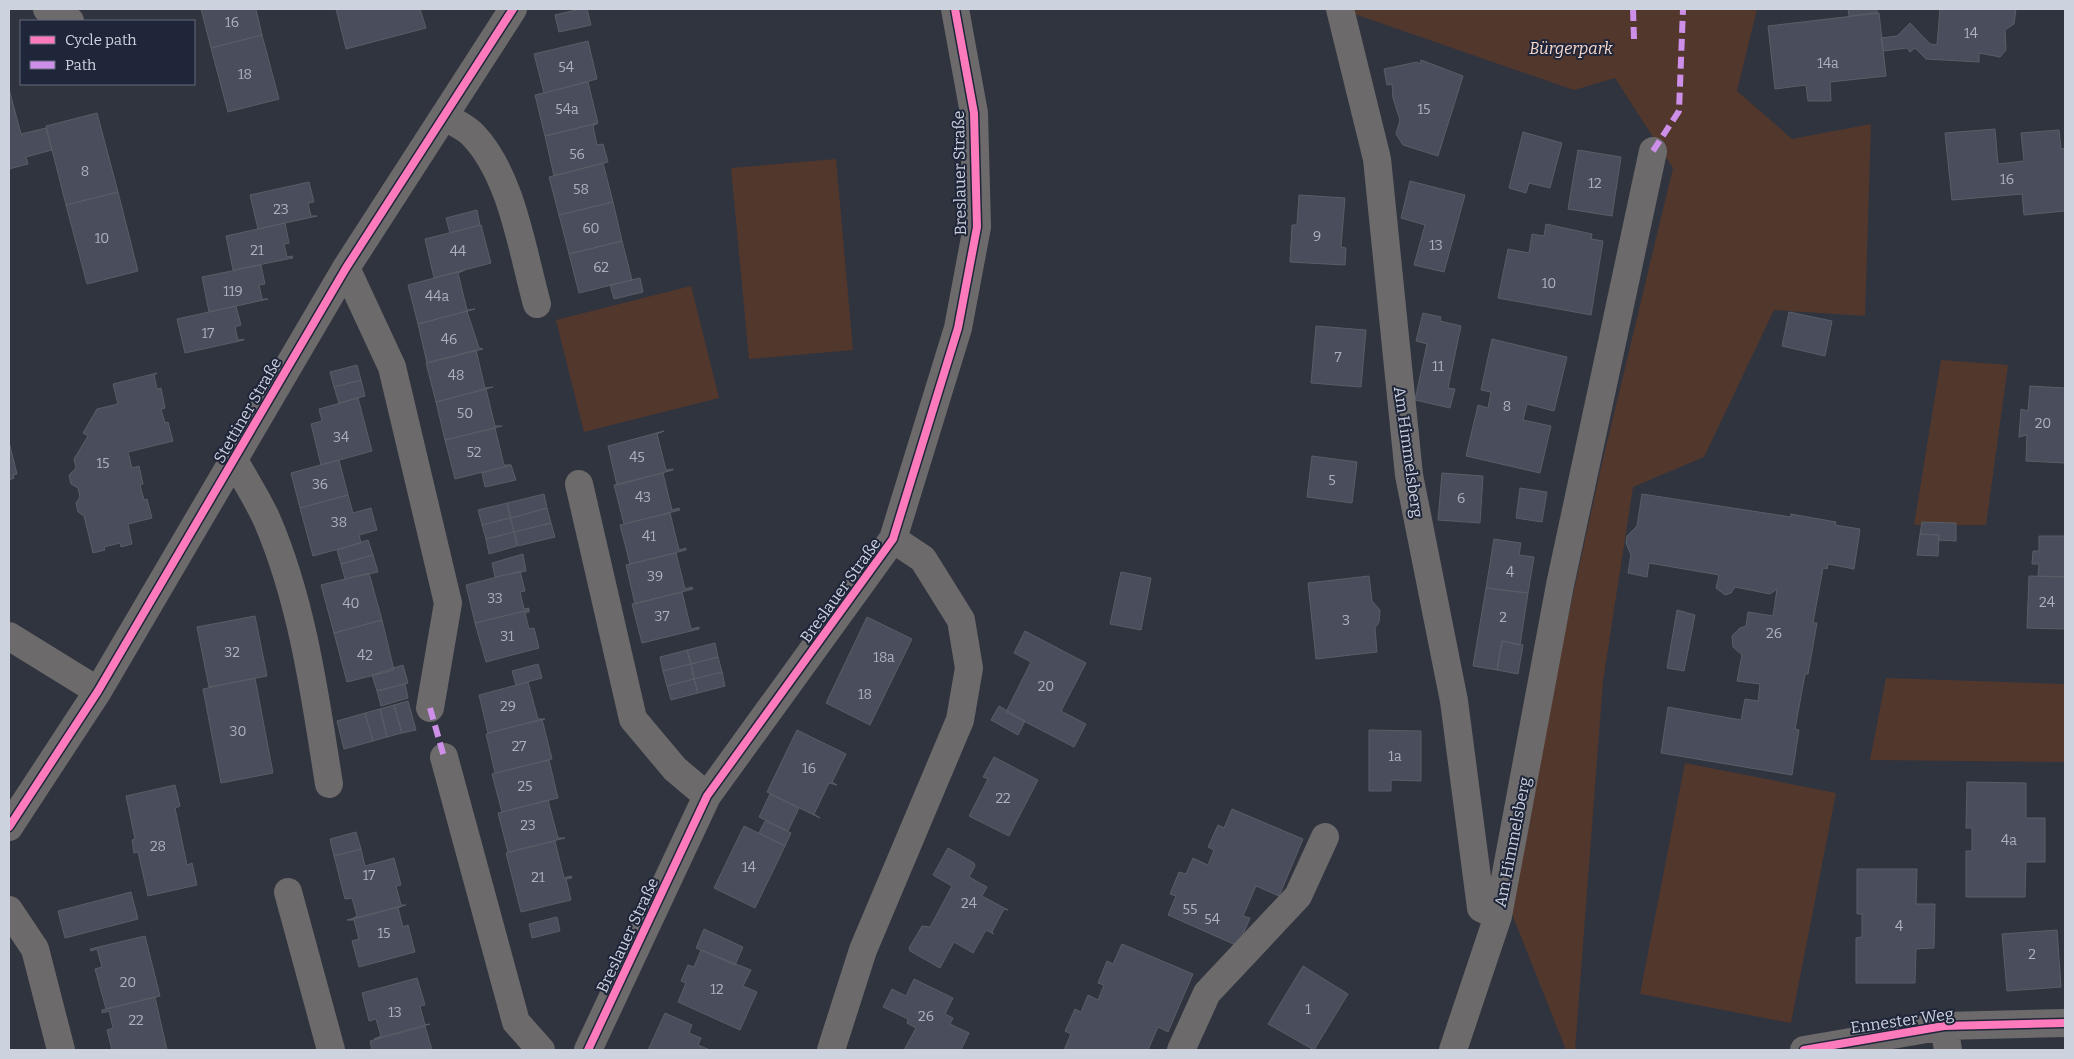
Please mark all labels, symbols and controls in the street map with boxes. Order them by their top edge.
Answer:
house number: 16 [225,14,239,31]
legend [20,20,195,85]
house number: 14 [1964,25,1978,42]
text: Cycle path [65,31,137,49]
park label: Bürgerpark [1529,39,1613,58]
house number: 14a [1817,55,1839,72]
text: Path [65,56,97,74]
house number: 54 [558,59,574,76]
house number: 18 [238,66,252,83]
house number: 54a [555,101,579,118]
house number: 15 [1417,101,1431,118]
street label: Breslauer Straße [949,110,970,235]
house number: 56 [569,146,585,163]
house number: 8 [81,163,89,180]
house number: 16 [2000,171,2014,188]
house number: 12 [1588,175,1602,192]
house number: 58 [573,181,589,198]
house number: 23 [273,201,289,218]
house number: 60 [582,220,600,237]
house number: 9 [1313,228,1321,245]
house number: 10 [95,230,109,247]
house number: 13 [1429,237,1443,254]
house number: 21 [250,242,264,259]
house number: 44 [450,243,466,260]
house number: 62 [593,259,609,276]
house number: 10 [1542,275,1556,292]
house number: 119 [223,283,243,300]
house number: 44a [425,288,449,305]
house number: 17 [202,325,214,342]
house number: 46 [441,331,457,348]
house number: 7 [1334,349,1342,366]
street label: Stettiner Straße [210,354,285,466]
house number: 11 [1432,358,1444,375]
house number: 48 [448,367,464,384]
street label: Am Himmelsberg [1390,385,1427,519]
house number: 8 [1503,398,1511,415]
house number: 50 [457,405,473,422]
house number: 20 [2035,415,2051,432]
house number: 34 [333,429,349,446]
house number: 52 [467,444,481,461]
house number: 45 [629,449,645,466]
house number: 15 [96,455,110,472]
house number: 5 [1328,472,1336,489]
house number: 36 [312,476,328,493]
house number: 43 [635,489,651,506]
house number: 6 [1457,490,1465,507]
house number: 38 [331,514,347,531]
house number: 41 [642,528,656,545]
street label: Breslauer Straße [796,534,885,646]
house number: 4 [1506,564,1514,581]
house number: 39 [647,568,663,585]
house number: 33 [487,590,503,607]
house number: 24 [2039,594,2055,611]
house number: 40 [342,595,360,612]
house number: 37 [654,608,670,625]
house number: 2 [1499,609,1507,626]
house number: 3 [1342,612,1350,629]
house number: 26 [1766,625,1782,642]
house number: 31 [500,628,514,645]
house number: 32 [224,644,240,661]
house number: 42 [357,647,373,664]
house number: 18a [873,649,895,666]
house number: 20 [1038,678,1054,695]
house number: 18 [858,686,872,703]
house number: 29 [500,698,516,715]
house number: 30 [230,723,246,740]
house number: 27 [512,738,526,755]
house number: 1a [1388,748,1402,765]
house number: 16 [802,760,816,777]
street label: Am Himmelsberg [1491,775,1534,909]
house number: 25 [517,778,533,795]
house number: 22 [995,790,1011,807]
house number: 23 [520,817,536,834]
house number: 4a [2001,832,2017,849]
house number: 28 [150,838,166,855]
house number: 14 [742,859,756,876]
house number: 17 [363,867,375,884]
house number: 21 [531,869,545,886]
street label: Breslauer Straße [592,875,662,996]
house number: 24 [961,895,977,912]
house number: 55 [1183,901,1197,918]
house number: 54 [1204,911,1220,928]
house number: 4 [1895,918,1903,935]
house number: 15 [377,925,391,942]
house number: 2 [2028,946,2036,963]
house number: 20 [120,974,136,991]
house number: 12 [710,981,724,998]
house number: 1 [1305,1001,1311,1018]
house number: 13 [388,1004,402,1021]
street label: Ennester Weg [1849,1004,1955,1037]
house number: 26 [918,1008,934,1025]
house number: 22 [128,1012,144,1029]

